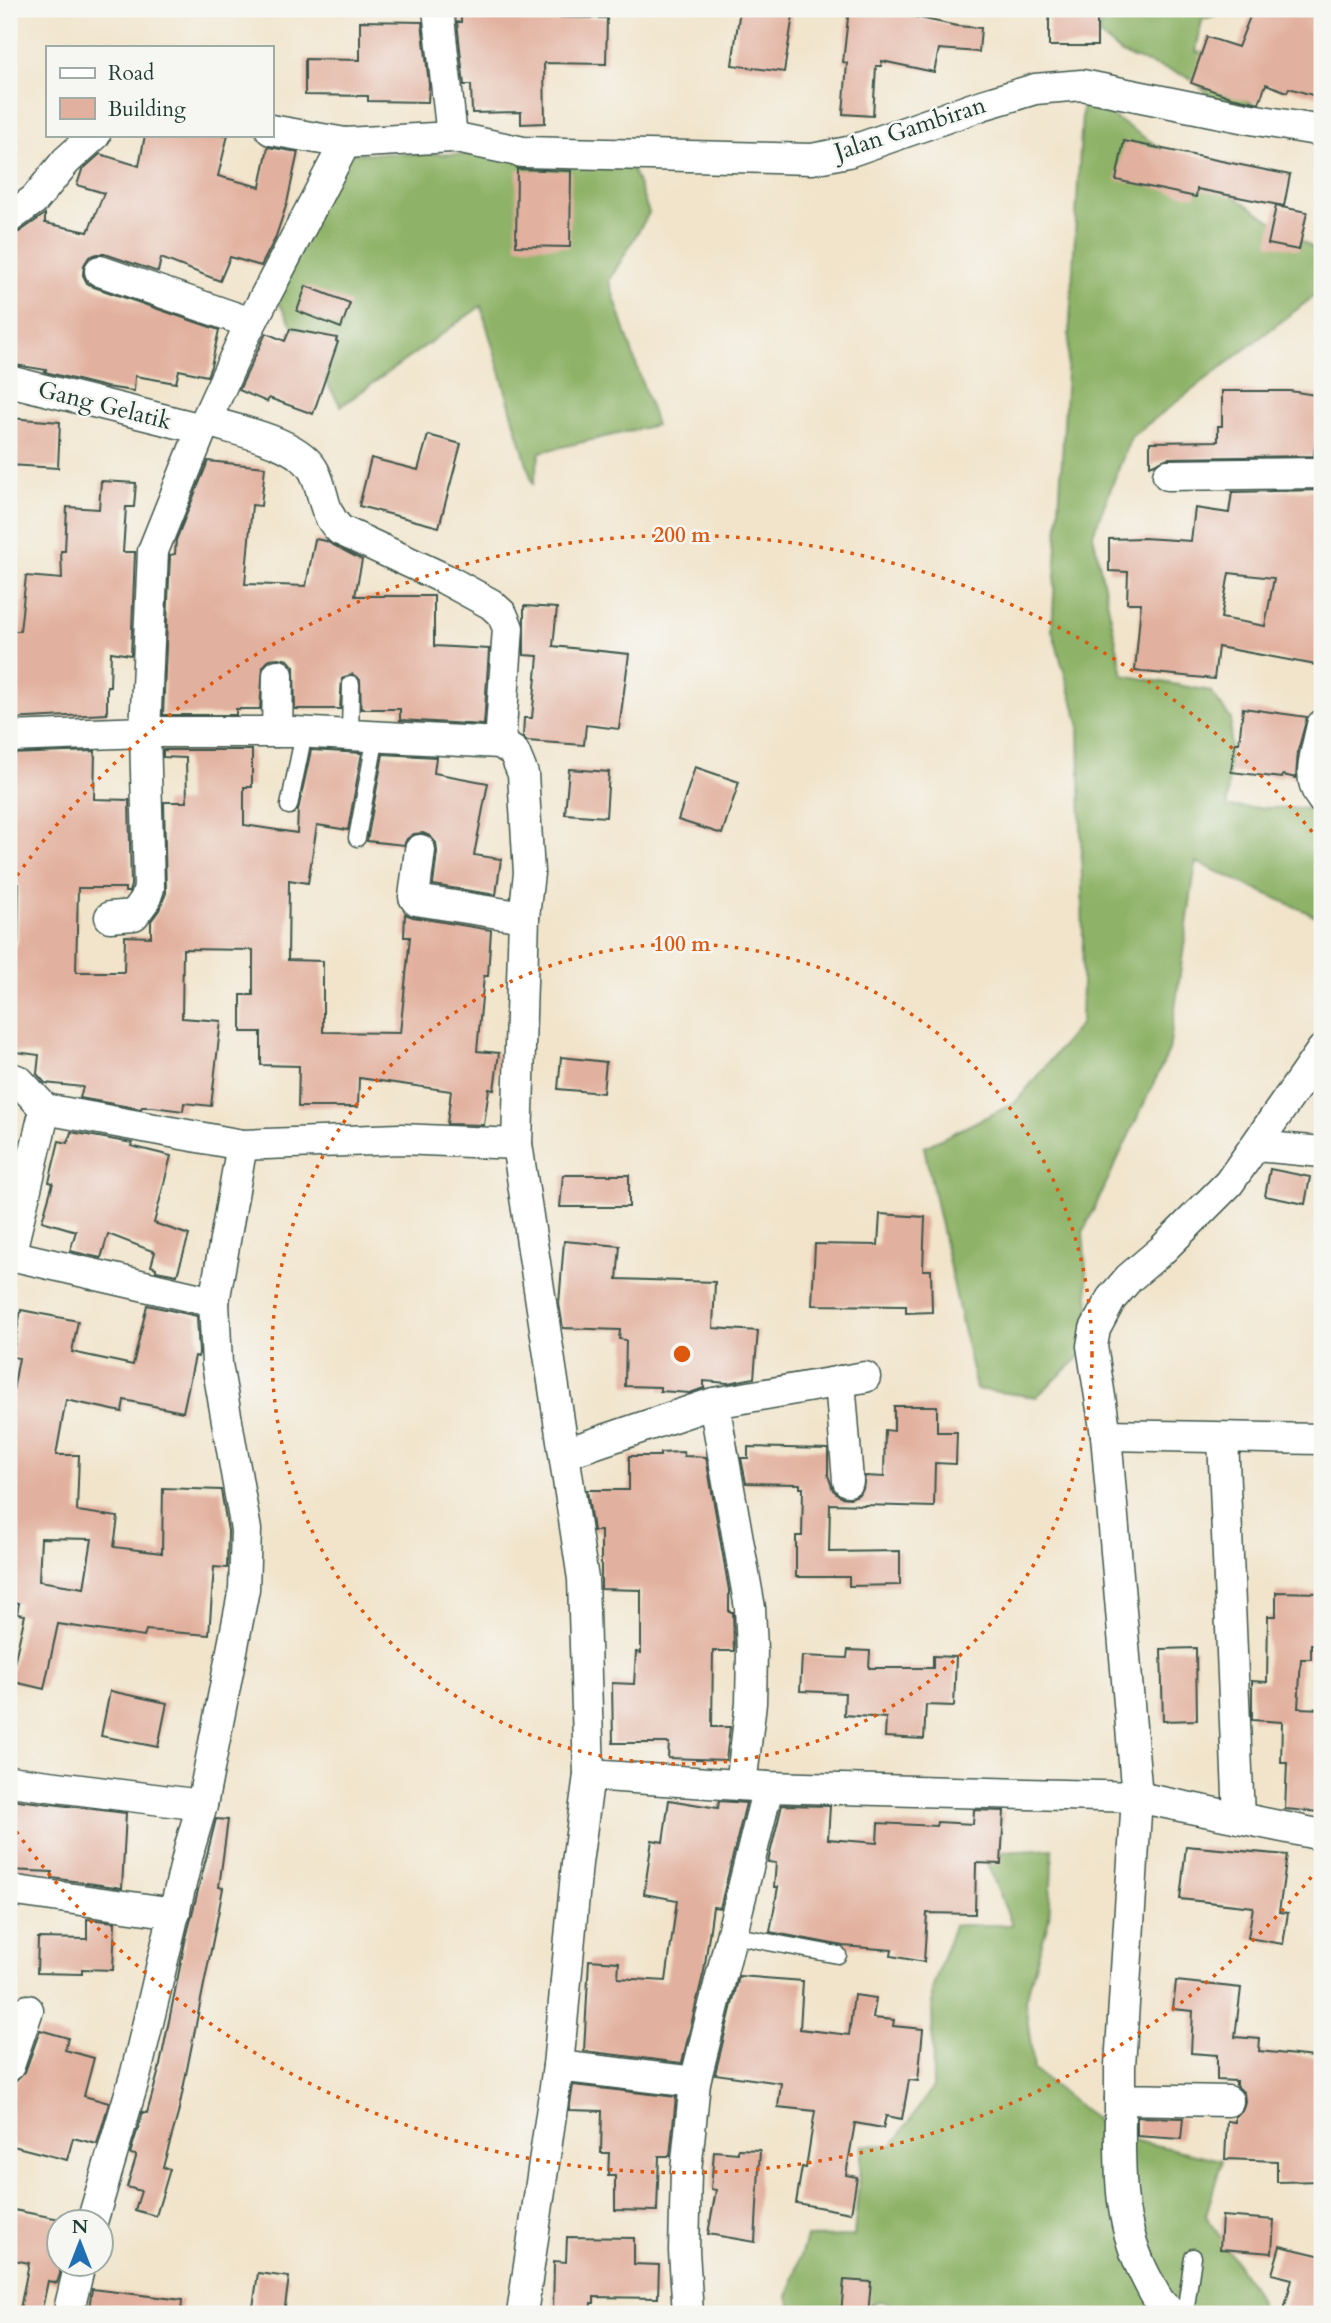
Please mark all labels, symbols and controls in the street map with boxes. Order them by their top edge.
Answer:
legend [46,46,273,136]
text: Road [108,59,154,88]
street label: Jalan Gambiran [827,88,990,169]
text: Building [108,95,186,124]
street label: Gang Gelatik [35,373,175,438]
text: 200 m [653,521,711,550]
text: 100 m [653,930,711,959]
centre of rings [670,1342,694,1366]
north arrow [46,2208,116,2278]
text: N [72,2214,89,2240]

